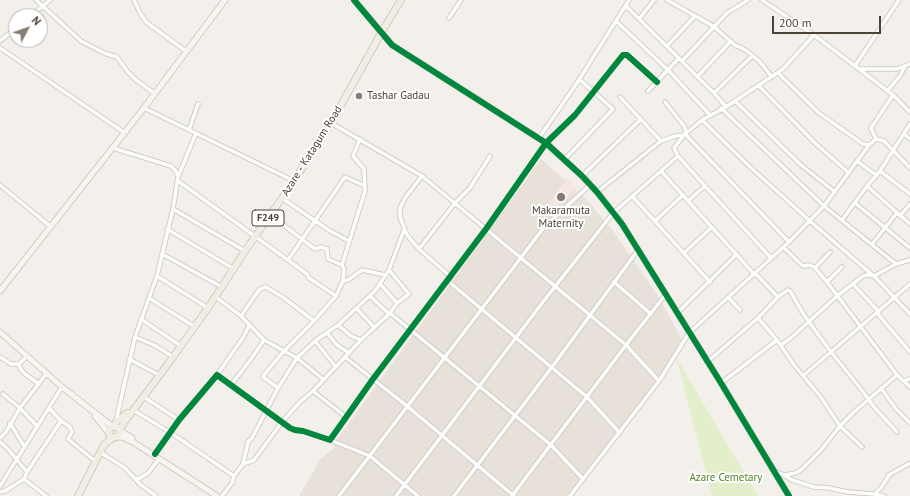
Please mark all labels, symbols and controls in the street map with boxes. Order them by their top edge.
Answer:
north arrow [8,8,48,48]
scale bar [774,8,883,34]
text: N [29,13,44,28]
text: 200 m [779,15,812,30]
place label: Tashar Gadau [367,89,430,103]
marker: Tashar Gadau [354,91,364,101]
street label: Azare - Katagum Road [279,104,345,198]
marker: Makaramuta Maternity [555,191,567,203]
place label: Makaramuta Maternity [532,204,590,230]
road number: F249 [252,210,284,226]
park label: Azare Cemetary [690,471,762,485]

